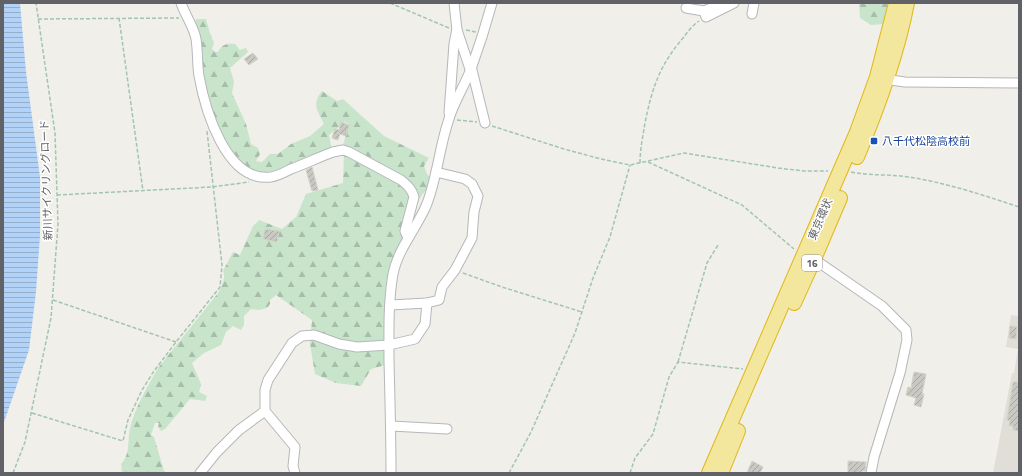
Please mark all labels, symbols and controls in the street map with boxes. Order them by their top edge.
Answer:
street label: 新川サイクリングロード [36,119,56,241]
place label: 八千代松陰高校前 [882,133,970,149]
marker: 八千代松陰高校前 [869,136,879,146]
street label: 東京環状 [804,195,836,242]
road number: 16 [802,255,822,271]

